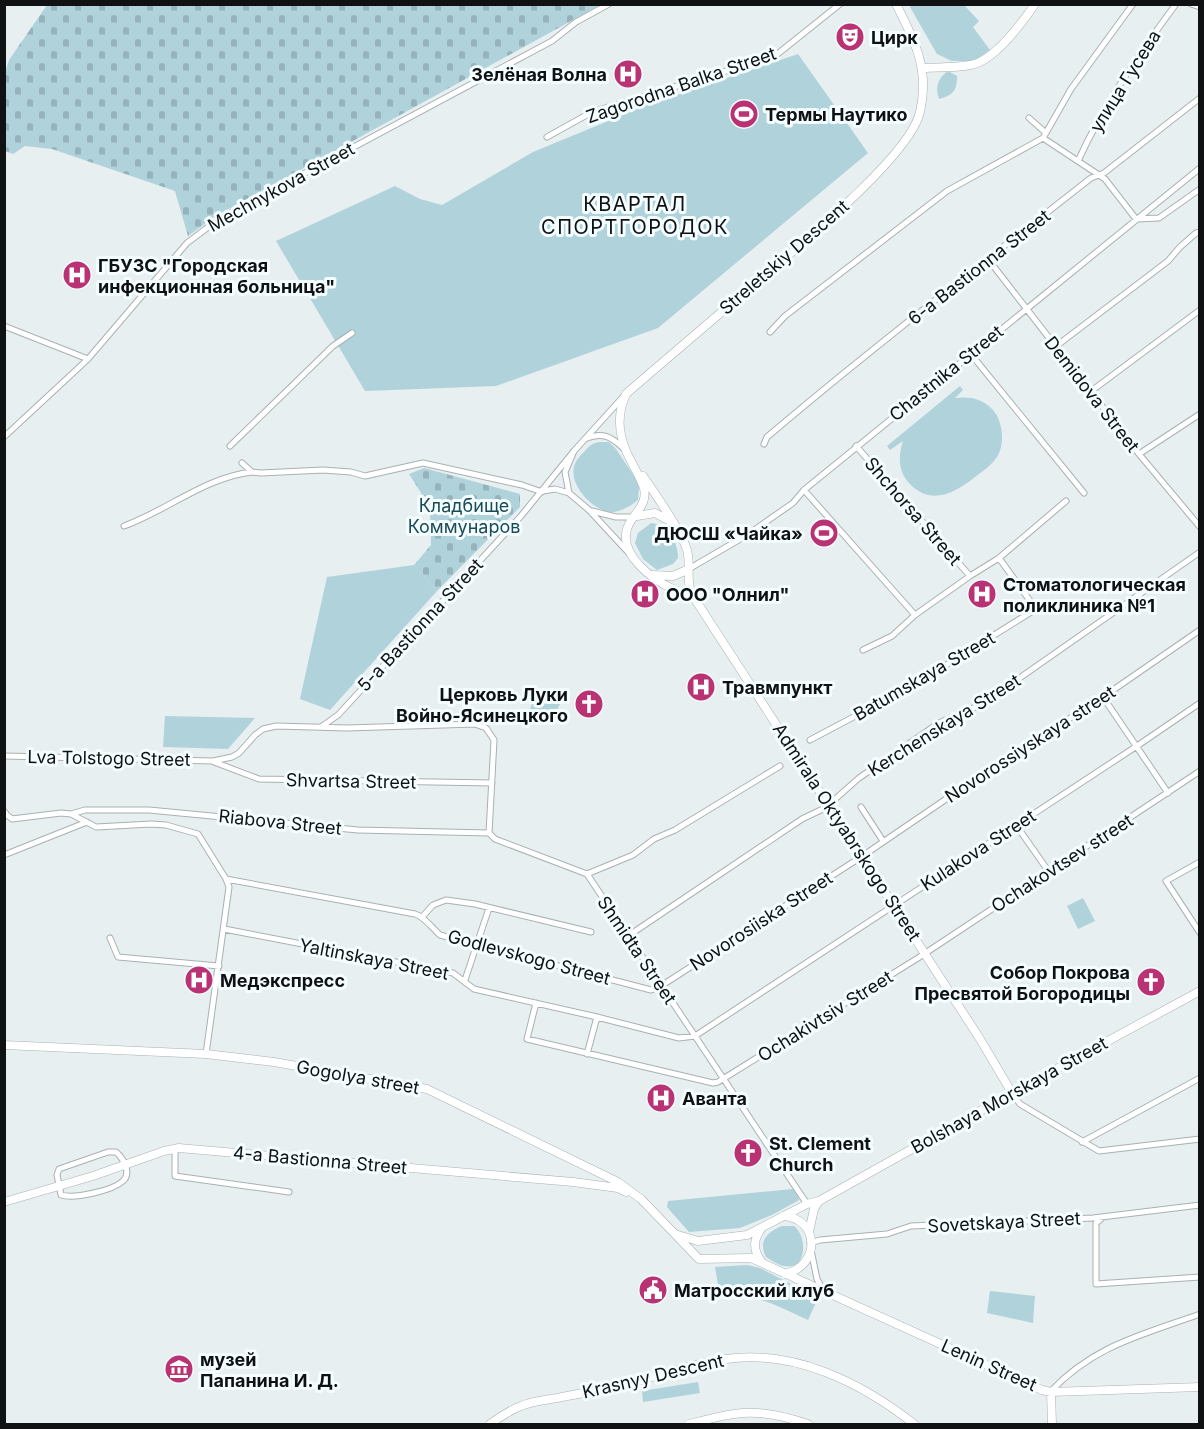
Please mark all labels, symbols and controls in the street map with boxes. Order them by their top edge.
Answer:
theatre icon: Цирк [834,21,866,53]
street label: улица Гусева [1085,26,1165,136]
place label: Цирк [871,27,918,48]
street label: Zagorodna Balka Street [583,43,779,127]
hospital icon: Зелёная Волна [612,58,644,90]
place label: Зелёная Волна [471,64,607,85]
sports icon: Термы Наутико [728,98,760,130]
place label: Термы Наутико [765,104,907,125]
street label: Mechnykova Street [204,138,358,236]
district label: КВАРТАЛ СПОРТГОРОДОК [541,192,729,239]
street label: Streletskiy Descent [715,195,853,319]
street label: 6-a Bastionna Street [904,205,1054,329]
place label: ГБУЗС "Городская инфекционная больница" [98,255,335,297]
hospital icon: ГБУЗС "Городская инфекционная больница" [61,259,93,291]
street label: Chastnika Street [885,321,1007,425]
street label: Demidova Street [1040,332,1144,456]
street label: Shchorsa Street [860,453,966,569]
park label: Кладбище Коммунаров [408,495,520,537]
sports icon: ДЮСШ «Чайка» [808,517,840,549]
place label: ДЮСШ «Чайка» [654,523,803,544]
street label: 5-a Bastionna Street [353,554,487,696]
place label: Стоматологическая поликлиника №1 [1003,574,1186,616]
hospital icon: ООО "Олнил" [629,578,661,610]
hospital icon: Стоматологическая поликлиника №1 [966,578,998,610]
place label: ООО "Олнил" [666,584,789,605]
street label: Batumskaya Street [850,627,998,725]
street label: Kerchenskaya Street [864,670,1024,780]
hospital icon: Травмпункт [685,671,717,703]
place label: Травмпункт [722,677,832,698]
street label: Novorossiyskaya street [941,681,1119,807]
place label: Церковь Луки Войно-Ясинецкого [396,684,568,726]
church icon: Церковь Луки Войно-Ясинецкого [573,688,605,720]
street label: Admirala Oktyabrskogo Street [769,719,925,945]
street label: Lva Tolstogo Street [27,746,191,770]
street label: Shvartsa Street [286,769,416,793]
street label: Riabova Street [217,805,343,839]
street label: Kulakova Street [917,805,1039,895]
street label: Ochakovtsev street [987,809,1137,917]
street label: Novorosiiska Street [686,867,836,975]
street label: Shmidta Street [593,892,681,1008]
street label: Godlevskogo Street [445,925,613,989]
street label: Yaltinskaya Street [298,934,451,984]
place label: Собор Покрова Пресвятой Богородицы [914,962,1130,1004]
hospital icon: Медэкспресс [183,964,215,996]
street label: Ochakivtsiv Street [754,966,896,1066]
church icon: Собор Покрова Пресвятой Богородицы [1135,966,1167,998]
place label: Медэкспресс [220,970,345,991]
street label: Bolshaya Morskaya Street [907,1032,1111,1158]
street label: Gogolya street [295,1056,421,1098]
hospital icon: Аванта [645,1082,677,1114]
place label: Аванта [682,1088,747,1109]
place label: St. Clement Church [769,1133,871,1175]
church icon: St. Clement Church [732,1137,764,1169]
street label: 4-a Bastionna Street [232,1142,408,1178]
street label: Sovetskaya Street [927,1208,1081,1236]
public building icon: Матросский клуб [637,1274,669,1306]
place label: Матросский клуб [674,1280,834,1301]
street label: Lenin Street [938,1335,1040,1395]
place label: музей Папанина И. Д. [200,1349,339,1391]
street label: Krasnyy Descent [580,1349,726,1402]
museum icon: музей Папанина И. Д. [163,1353,195,1385]

